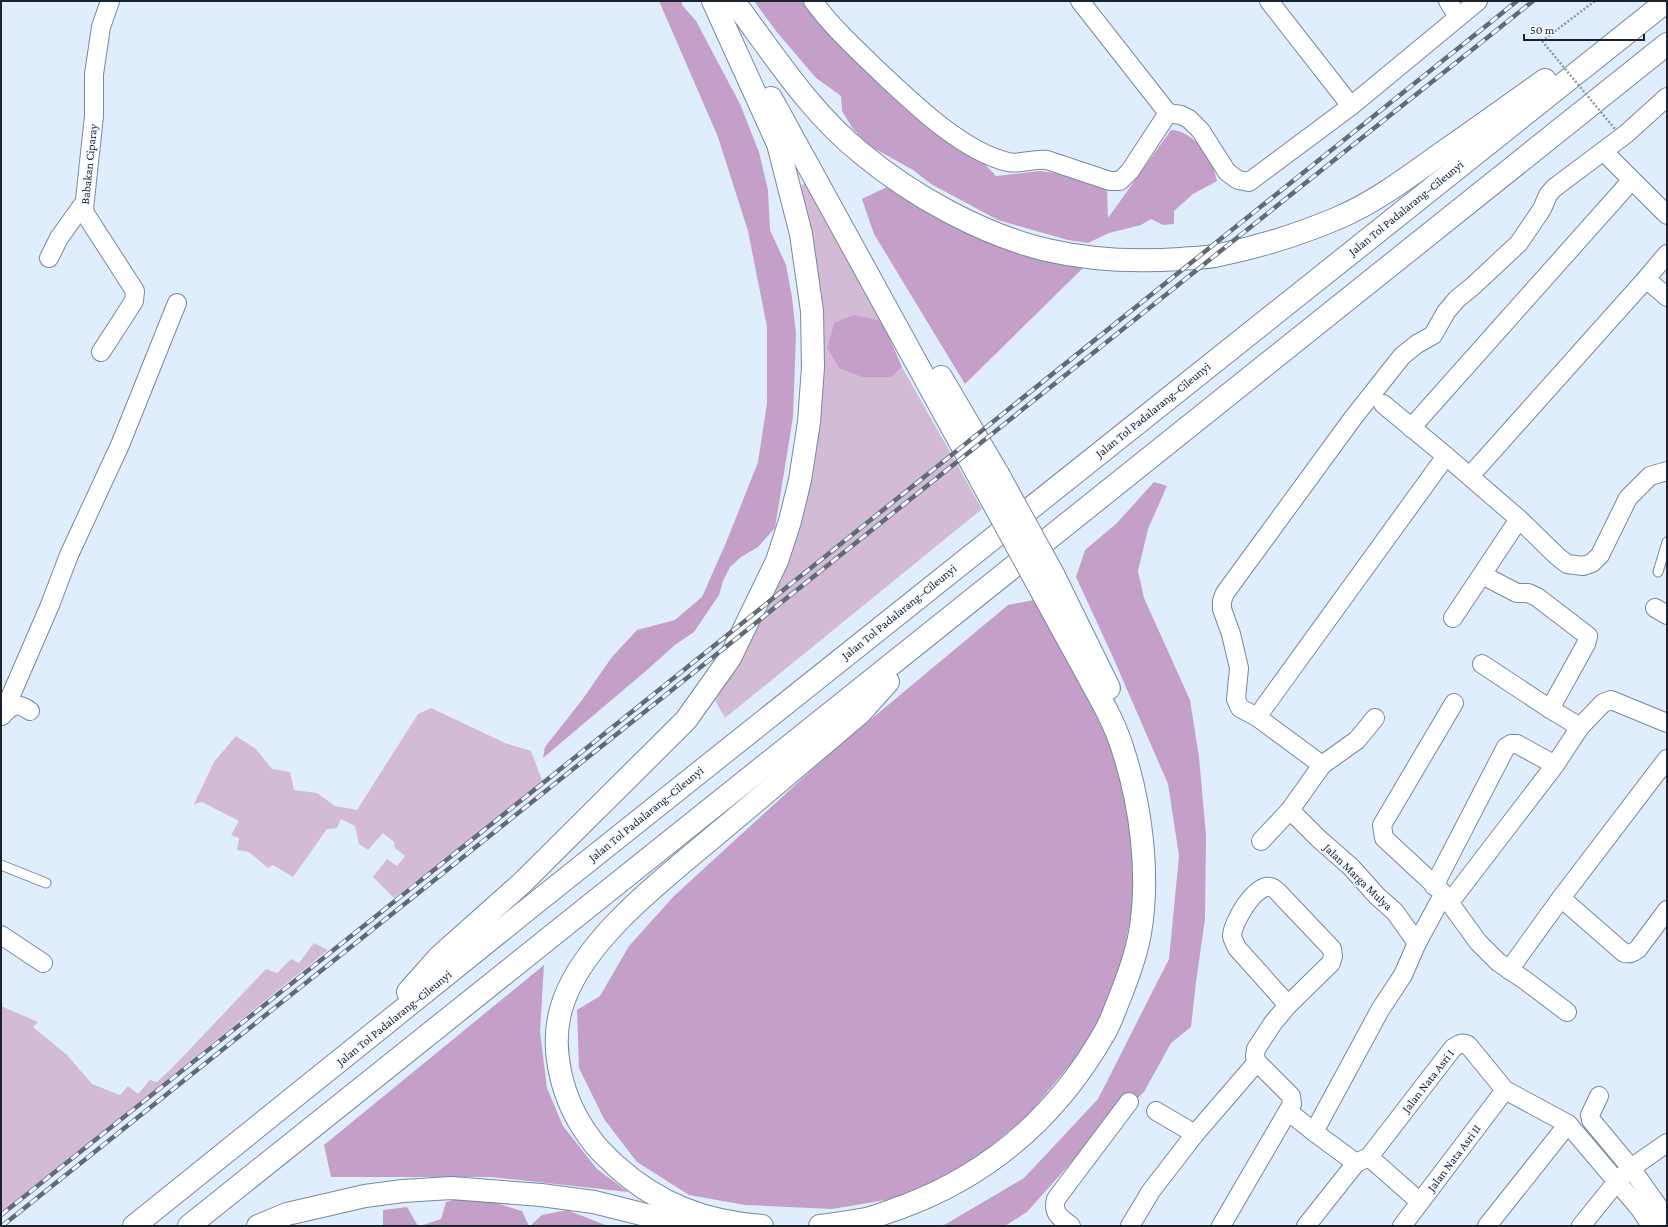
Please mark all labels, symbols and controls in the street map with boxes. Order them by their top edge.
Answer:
scale bar [1524,16,1644,42]
text: 50 m [1530,23,1555,37]
street label: Babakan Ciparay [78,123,100,205]
street label: Jalan Tol Padalarang–Cileunyi [1345,157,1466,259]
street label: Jalan Tol Padalarang–Cileunyi [1092,359,1213,461]
street label: Jalan Tol Padalarang–Cileunyi [838,561,959,663]
street label: Jalan Tol Padalarang–Cileunyi [585,763,706,865]
street label: Jalan Marga Mulya [1320,840,1396,914]
street label: Jalan Tol Padalarang–Cileunyi [333,967,454,1069]
street label: Jalan Nata Asri I [1398,1046,1457,1116]
street label: Jalan Nata Asri II [1424,1122,1484,1195]

